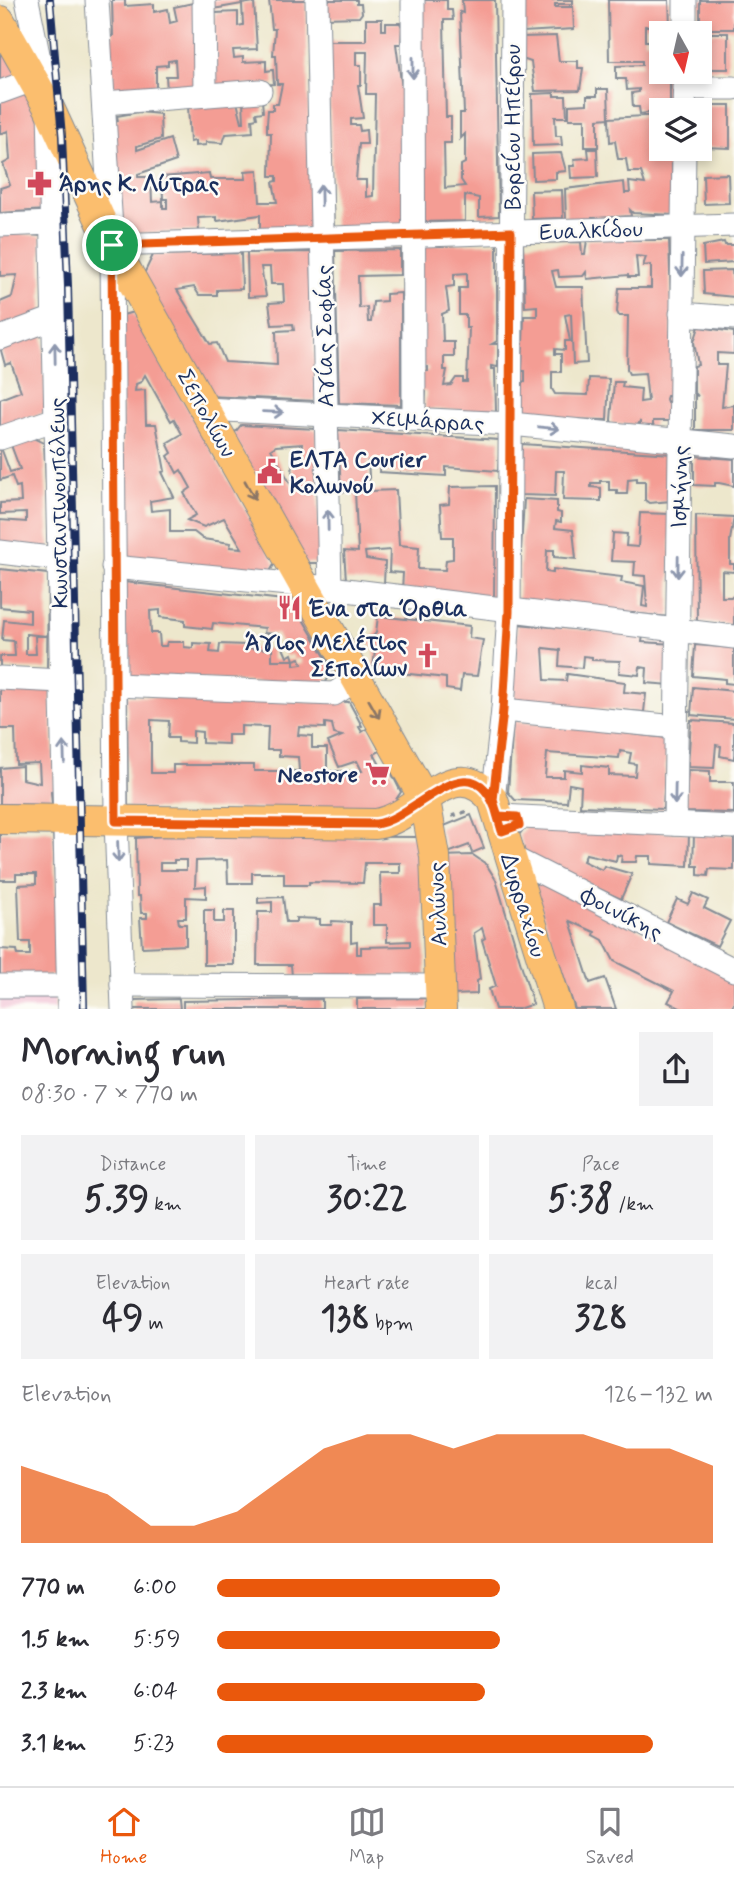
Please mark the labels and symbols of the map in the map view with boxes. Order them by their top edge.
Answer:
north arrow [649,21,712,84]
street label: Βορείου Ηπείρου [499,44,529,210]
one-way arrow [406,56,420,79]
pharmacy icon: Άρης Κ. Λύτρας [25,169,53,197]
place label: Άρης Κ. Λύτρας [59,170,219,200]
one-way arrow [314,183,328,206]
pin [82,215,142,275]
street label: Ευαλκίδου [539,215,643,249]
one-way arrow [675,254,689,277]
street label: Αγίας Σοφίας [310,264,342,408]
one-way arrow [48,342,62,365]
street label: Σεπολίων [169,365,242,463]
street label: Κωνσταντινουπόλεως [43,397,77,609]
street label: Χειμάρρας [371,404,485,440]
one-way arrow [261,405,284,418]
one-way arrow [537,422,560,435]
street label: Ισμήνης [665,445,697,529]
place label: ΕΛΤΑ Courier Κολωνού [290,446,427,502]
public building icon: ΕΛΤΑ Courier Κολωνού [256,458,284,486]
one-way arrow [243,479,257,499]
one-way arrow [322,509,335,532]
one-way arrow [671,555,685,578]
restaurant icon: Ένα στα Όρθια [275,594,303,622]
place label: Ένα στα Όρθια [309,595,468,625]
place label: Άγιος Μελέτιος Σεπολίων [245,627,407,685]
church icon: Άγιος Μελέτιος Σεπολίων [413,641,441,669]
one-way arrow [368,698,381,719]
one-way arrow [58,741,71,764]
supermarket icon: Neostore [364,760,392,788]
place label: Neostore [278,761,358,791]
one-way arrow [668,783,682,806]
one-way arrow [111,841,124,864]
street label: Δυρραχίου [492,850,552,961]
street label: Αυλώνος [423,861,455,947]
street label: Φοινίκης [574,881,667,948]

